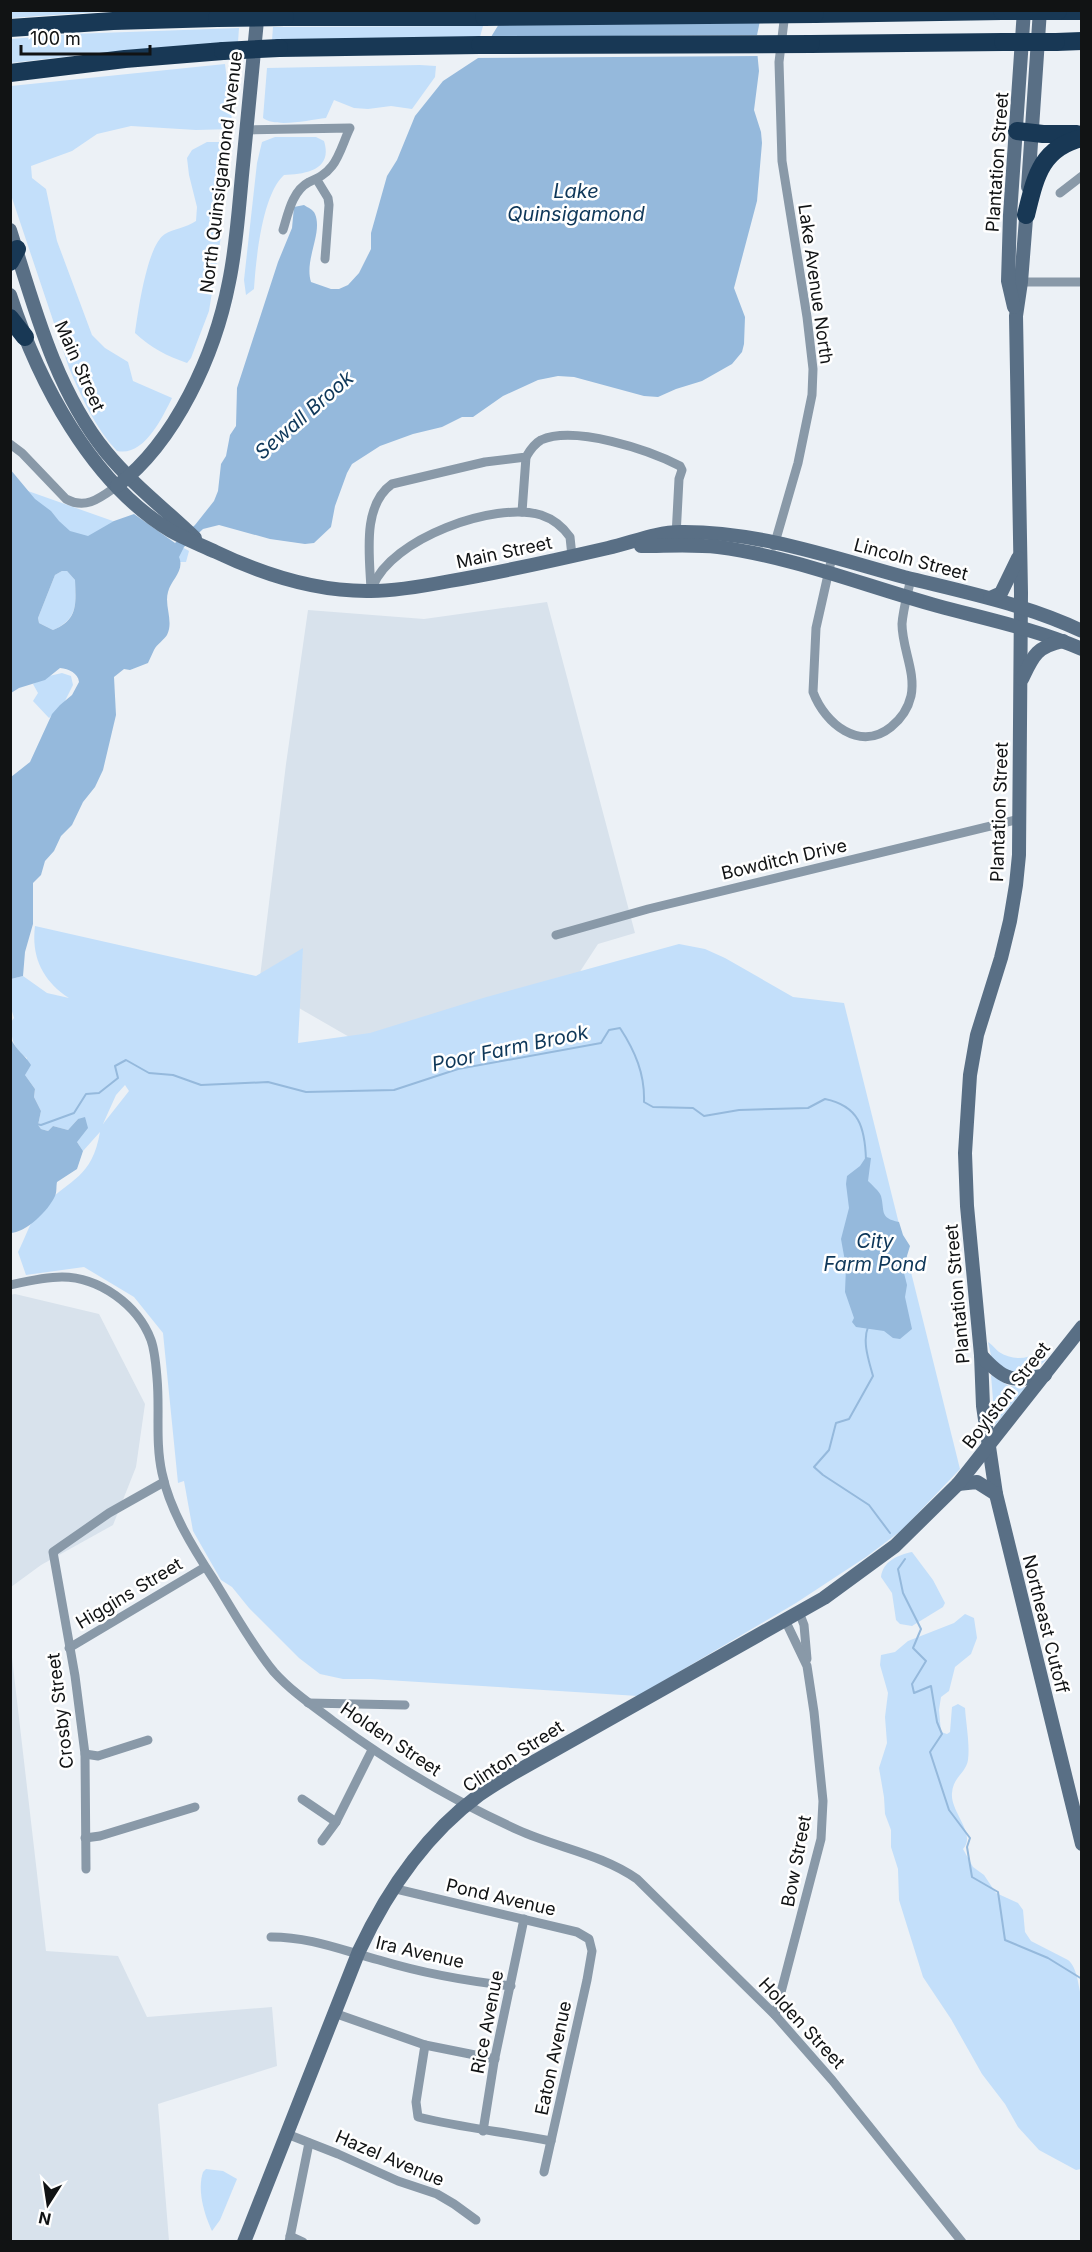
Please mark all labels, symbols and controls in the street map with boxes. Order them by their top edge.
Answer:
scale bar [21,18,150,56]
text: 100 m [30,28,81,49]
street label: North Quinsigamond Avenue [196,50,246,294]
street label: Plantation Street [982,91,1012,233]
water label: Lake Quinsigamond [507,179,645,226]
street label: Lake Avenue North [794,203,838,365]
street label: Main Street [51,317,109,415]
water label: Sewall Brook [250,365,359,464]
street label: Main Street [454,532,554,572]
street label: Lincoln Street [852,534,970,584]
street label: Plantation Street [986,741,1012,882]
street label: Bowditch Drive [719,834,849,884]
water label: Poor Farm Brook [430,1019,591,1076]
street label: Plantation Street [940,1223,974,1365]
water label: City Farm Pond [823,1229,927,1276]
street label: Boylston Street [958,1338,1054,1452]
street label: Higgins Street [72,1553,186,1633]
street label: Northeast Cutoff [1019,1553,1073,1696]
street label: Crosby Street [42,1652,78,1770]
street label: Holden Street [337,1698,445,1780]
street label: Clinton Street [459,1716,567,1796]
street label: Bow Street [777,1813,815,1909]
street label: Pond Avenue [444,1874,558,1920]
street label: Ira Avenue [374,1932,466,1972]
street label: Rice Avenue [467,1968,507,2076]
street label: Holden Street [755,1973,849,2073]
street label: Eaton Avenue [531,1999,575,2117]
street label: Hazel Avenue [332,2126,448,2190]
north arrow [18,2174,78,2234]
text: N [37,2208,53,2230]

